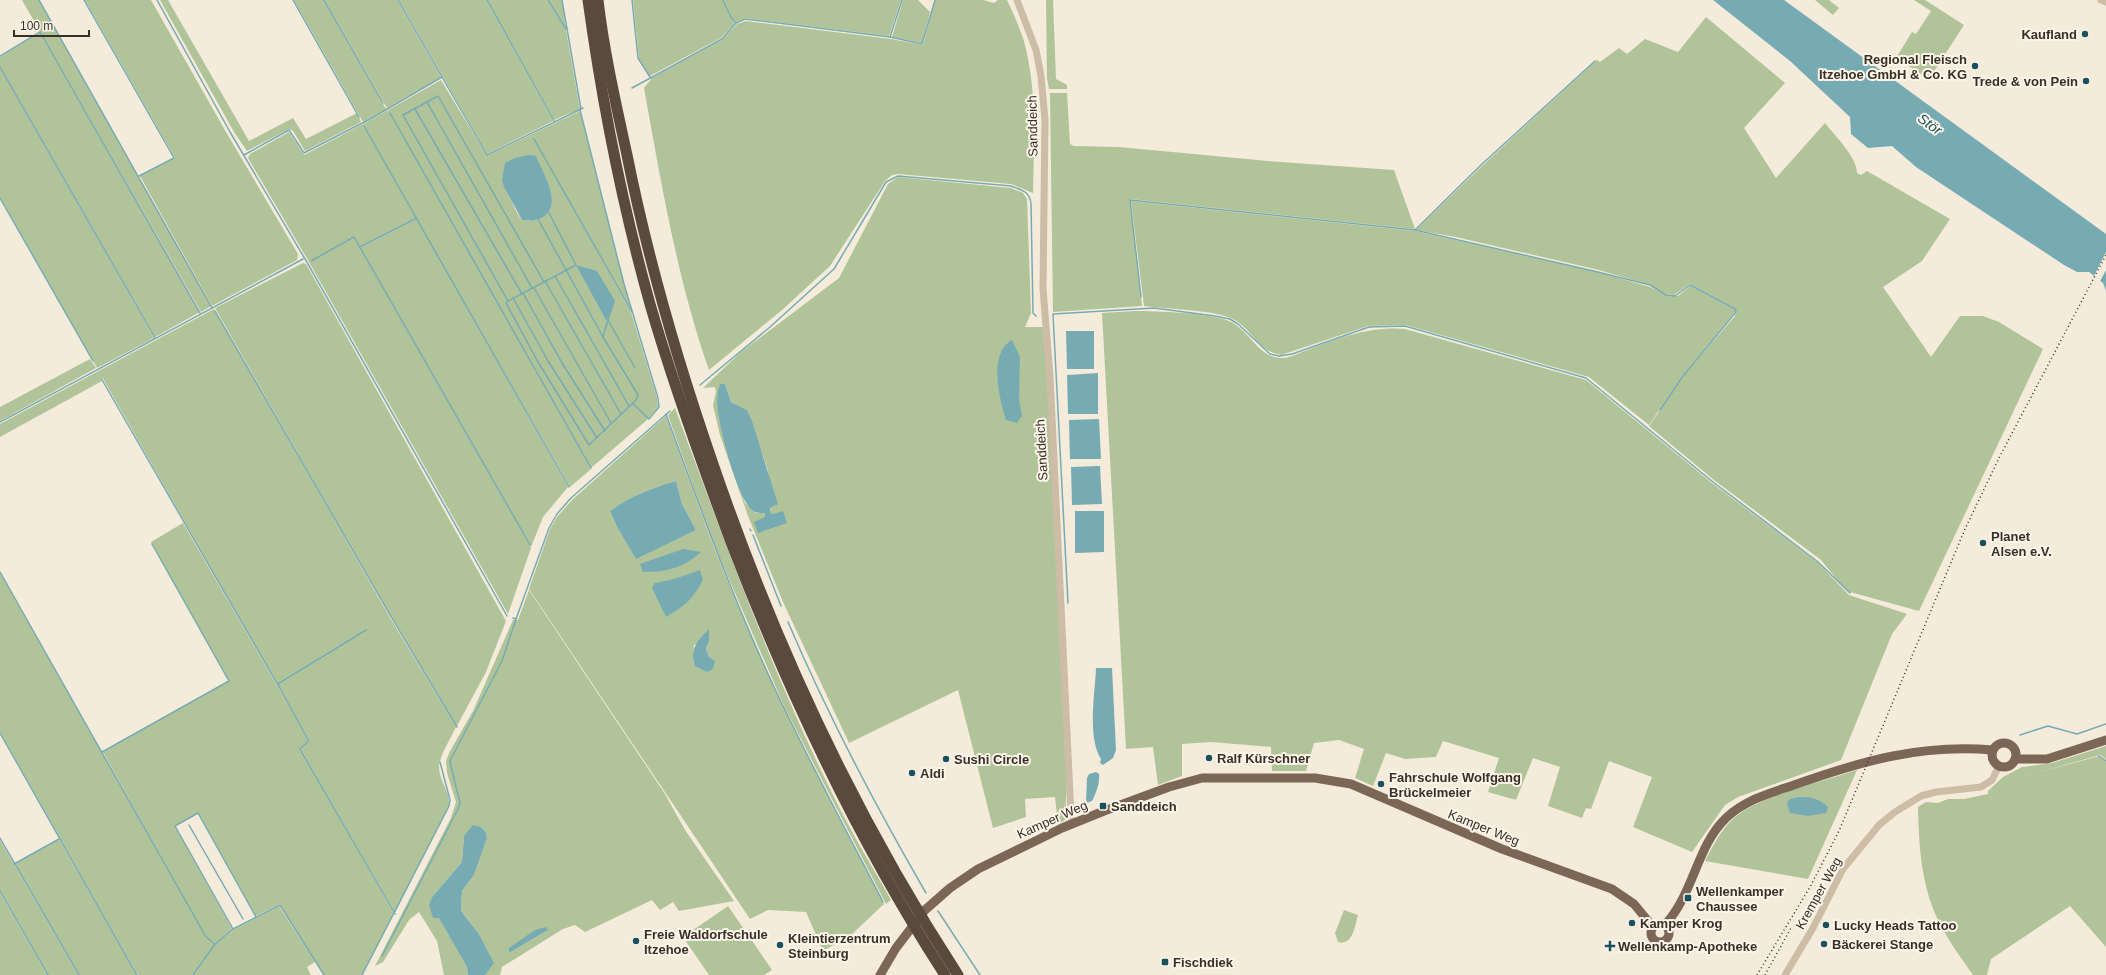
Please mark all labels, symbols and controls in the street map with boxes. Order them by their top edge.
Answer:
scale bar [14,12,89,38]
text: 100 m [20,19,53,33]
place label: Kaufland [2021,27,2077,42]
marker: Kaufland [2080,29,2090,39]
place label: Regional Fleisch Itzehoe GmbH & Co. KG [1819,52,1967,82]
marker: Regional Fleisch Itzehoe GmbH & Co. KG [1970,61,1980,71]
place label: Trede & von Pein [1973,74,2078,89]
marker: Trede & von Pein [2081,76,2091,86]
street label: Sanddeich [1024,95,1041,157]
water label: Stör [1915,110,1946,139]
street label: Sanddeich [1032,419,1051,481]
place label: Planet Alsen e.V. [1991,529,2052,559]
marker: Planet Alsen e.V. [1978,538,1988,548]
place label: Ralf Kürschner [1217,751,1310,766]
place label: Sushi Circle [954,752,1029,767]
marker: Ralf Kürschner [1204,753,1214,763]
marker: Sushi Circle [941,754,951,764]
place label: Aldi [920,766,945,781]
marker: Aldi [907,768,917,778]
place label: Fahrschule Wolfgang Brückelmeier [1389,770,1521,800]
marker: Fahrschule Wolfgang Brückelmeier [1376,779,1386,789]
street label: Kamper Weg [1015,797,1090,842]
place label: Sanddeich [1111,799,1177,814]
marker: Sanddeich [1098,801,1108,811]
street label: Kamper Weg [1446,806,1522,849]
street label: Kremper Weg [1792,855,1844,932]
place label: Wellenkamper Chaussee [1696,884,1784,914]
marker: Wellenkamper Chaussee [1683,893,1693,903]
place label: Kamper Krog [1640,916,1722,931]
marker: Kamper Krog [1627,918,1637,928]
place label: Lucky Heads Tattoo [1834,918,1957,933]
marker: Lucky Heads Tattoo [1821,920,1831,930]
place label: Freie Waldorfschule Itzehoe [644,927,768,957]
place label: Kleintierzentrum Steinburg [788,931,891,961]
marker: Freie Waldorfschule Itzehoe [631,936,641,946]
place label: Bäckerei Stange [1832,937,1933,952]
place label: Wellenkamp-Apotheke [1618,939,1757,954]
marker: Bäckerei Stange [1819,939,1829,949]
marker: Kleintierzentrum Steinburg [775,940,785,950]
marker: Wellenkamp-Apotheke [1605,941,1615,951]
place label: Fischdiek [1173,955,1234,970]
marker: Fischdiek [1160,957,1170,967]

